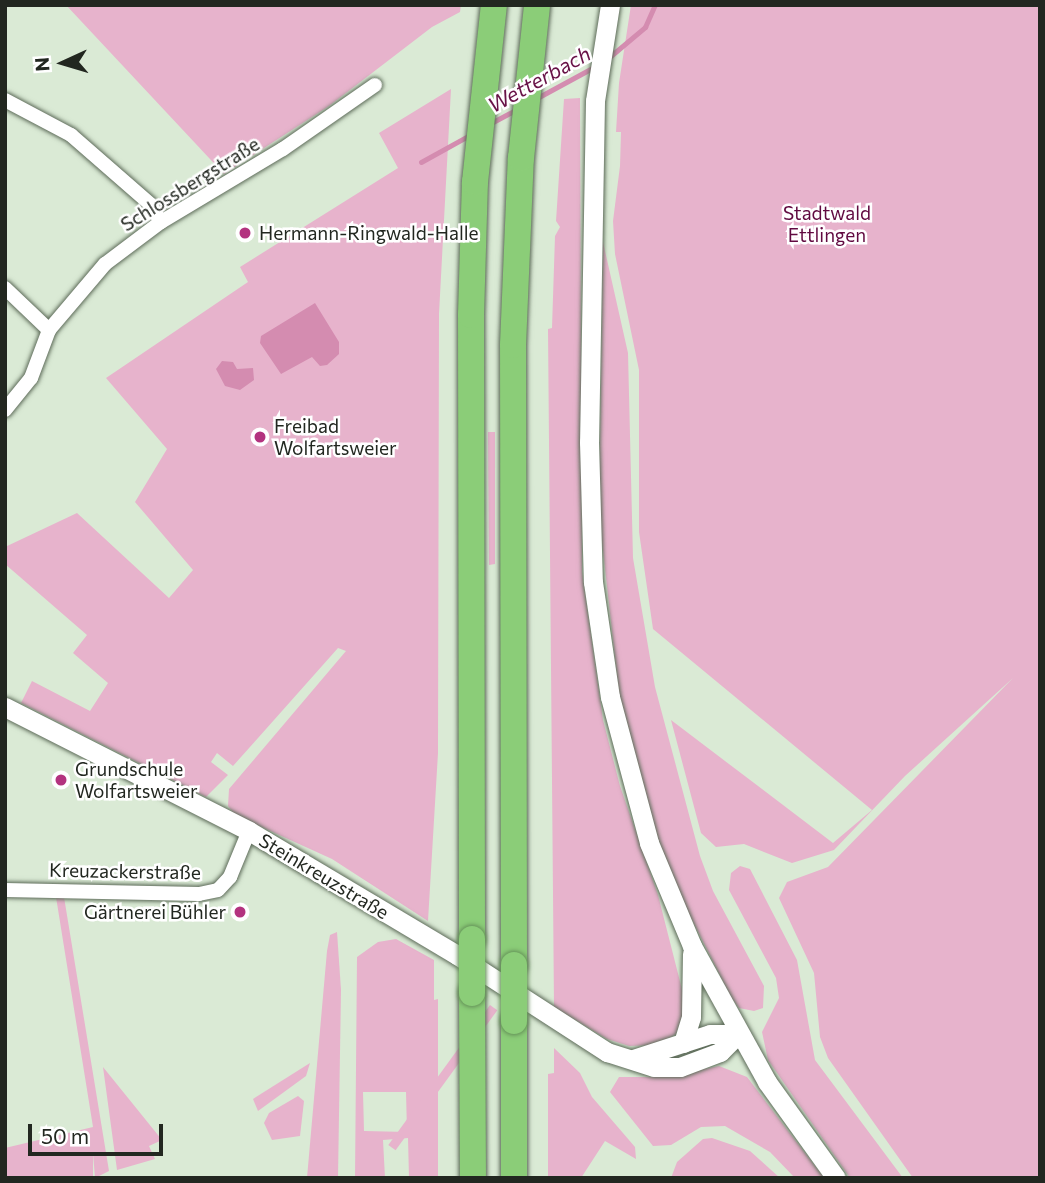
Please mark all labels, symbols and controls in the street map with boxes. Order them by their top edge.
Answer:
north arrow [28,28,98,98]
water label: Wetterbach [483,40,595,118]
text: N [30,57,54,72]
street label: Schlossbergstraße [117,132,263,236]
park label: Stadtwald Ettlingen [783,202,871,246]
place label: Hermann-Ringwald-Halle [259,222,479,244]
marker: Hermann-Ringwald-Halle [237,225,253,241]
place label: Freibad Wolfartsweier [274,415,397,459]
marker: Freibad Wolfartsweier [252,429,268,445]
place label: Grundschule Wolfartsweier [75,758,198,802]
marker: Grundschule Wolfartsweier [53,772,69,788]
street label: Steinkreuzstraße [255,828,393,924]
street label: Kreuzackerstraße [49,858,201,884]
place label: Gärtnerei Bühler [84,901,226,923]
marker: Gärtnerei Bühler [232,904,248,920]
scale bar [32,1110,166,1154]
text: 50 m [41,1123,89,1148]

